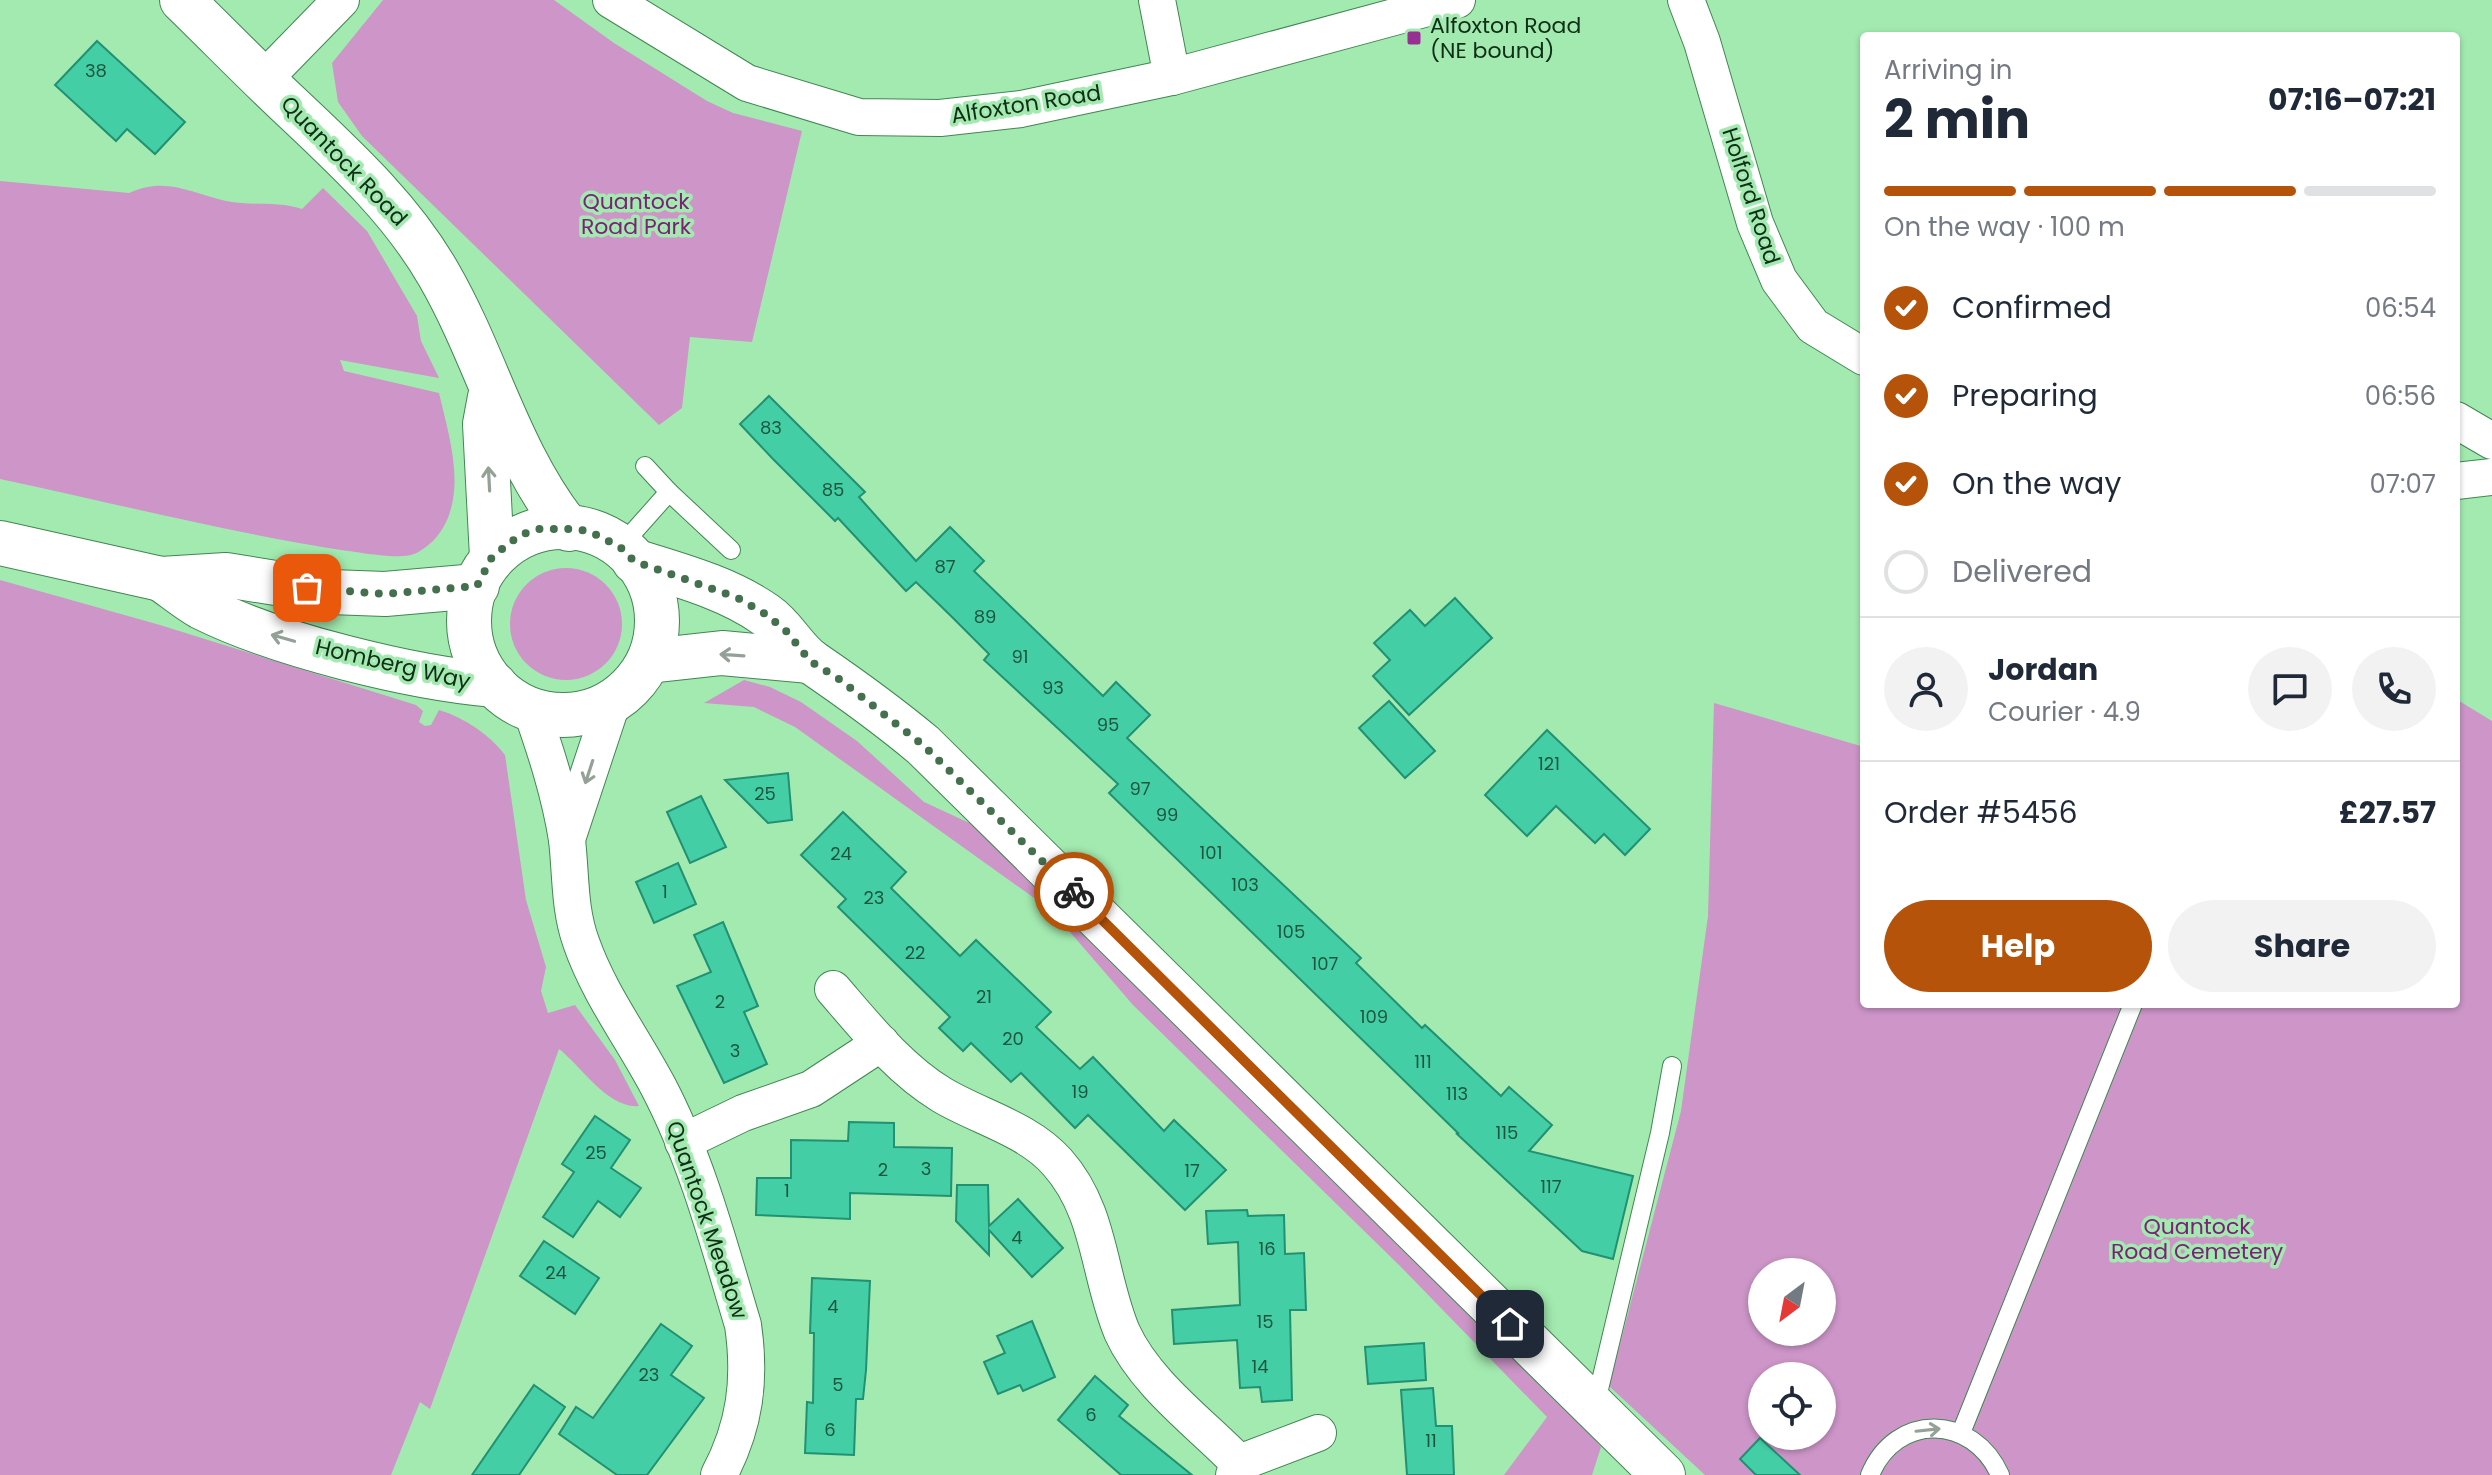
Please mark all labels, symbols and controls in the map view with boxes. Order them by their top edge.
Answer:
place label: Alfoxton Road (NE bound) [1430,10,1581,66]
marker: Alfoxton Road (NE bound) [1405,29,1423,47]
text: Arriving in [1884,52,2013,88]
house number: 38 [85,58,107,83]
street label: Alfoxton Road [949,77,1103,131]
text: 07:16–07:21 [2268,78,2436,121]
text: 2 min [1884,83,2030,156]
street label: Quantock Road [274,89,414,233]
street label: Holford Road [1714,124,1788,268]
park label: Quantock Road Park [581,186,692,242]
text: On the way · 100 m [1884,209,2125,245]
icon: check [1884,286,1928,330]
text: Confirmed [1952,286,2112,329]
text: 06:54 [2365,290,2436,326]
icon: check [1884,374,1928,418]
text: Preparing [1952,374,2098,417]
text: 06:56 [2365,378,2436,414]
house number: 83 [760,415,782,440]
icon: check [1884,462,1928,506]
text: On the way [1952,462,2121,505]
one-way arrow [481,466,496,493]
text: 07:07 [2369,466,2436,502]
house number: 85 [822,477,844,502]
text: Delivered [1952,550,2092,593]
pin [273,554,341,622]
house number: 87 [934,554,956,579]
icon: bag [285,566,329,610]
house number: 89 [974,604,996,629]
one-way arrow [271,630,297,645]
street label: Homberg Way [312,631,474,697]
house number: 91 [1011,644,1029,669]
one-way arrow [719,647,746,662]
button: person [1884,647,1968,731]
button: chat [2248,647,2332,731]
button: phone [2352,647,2436,731]
text: Jordan [1988,648,2098,691]
house number: 93 [1042,675,1064,700]
text: Courier · 4.9 [1988,694,2141,730]
house number: 95 [1097,712,1119,737]
house number: 121 [1538,751,1560,776]
one-way arrow [581,759,596,784]
house number: 97 [1129,776,1151,801]
house number: 25 [754,781,776,806]
text: Order #5456 [1884,791,2078,834]
text: £27.57 [2339,791,2436,834]
house number: 99 [1156,802,1178,827]
house number: 101 [1200,840,1222,865]
house number: 24 [830,841,852,866]
courier [1034,852,1114,932]
icon: bike [1052,870,1096,914]
house number: 103 [1231,872,1259,897]
house number: 1 [662,879,668,904]
house number: 23 [864,885,884,910]
button: Help [1884,900,2152,992]
button: Share [2168,900,2436,992]
house number: 105 [1277,919,1305,944]
house number: 22 [905,940,925,965]
house number: 107 [1312,951,1339,976]
house number: 21 [976,984,992,1009]
house number: 2 [715,989,725,1014]
house number: 109 [1360,1004,1388,1029]
house number: 20 [1002,1026,1024,1051]
house number: 3 [730,1038,740,1063]
house number: 111 [1414,1049,1432,1074]
house number: 19 [1071,1079,1089,1104]
house number: 113 [1446,1081,1468,1106]
street label: Quantock Meadow [659,1117,755,1323]
house number: 115 [1496,1120,1518,1145]
house number: 25 [585,1140,607,1165]
house number: 3 [921,1156,931,1181]
house number: 2 [878,1157,888,1182]
house number: 17 [1184,1158,1200,1183]
house number: 117 [1540,1174,1562,1199]
house number: 1 [784,1178,790,1203]
park label: Quantock Road Cemetery [2111,1211,2284,1267]
house number: 4 [1011,1225,1023,1250]
house number: 16 [1258,1236,1276,1261]
north arrow [1748,1258,1836,1346]
map controls [1748,1258,1836,1450]
house number: 24 [545,1260,567,1285]
pin [1476,1290,1544,1358]
house number: 4 [827,1294,839,1319]
icon: home [1488,1302,1532,1346]
house number: 15 [1256,1309,1274,1334]
house number: 14 [1251,1354,1269,1379]
house number: 23 [639,1362,659,1387]
button: locate [1748,1362,1836,1450]
house number: 5 [832,1372,844,1397]
house number: 6 [1085,1402,1097,1427]
house number: 6 [824,1417,836,1442]
one-way arrow [1914,1423,1940,1438]
house number: 11 [1425,1428,1437,1453]

